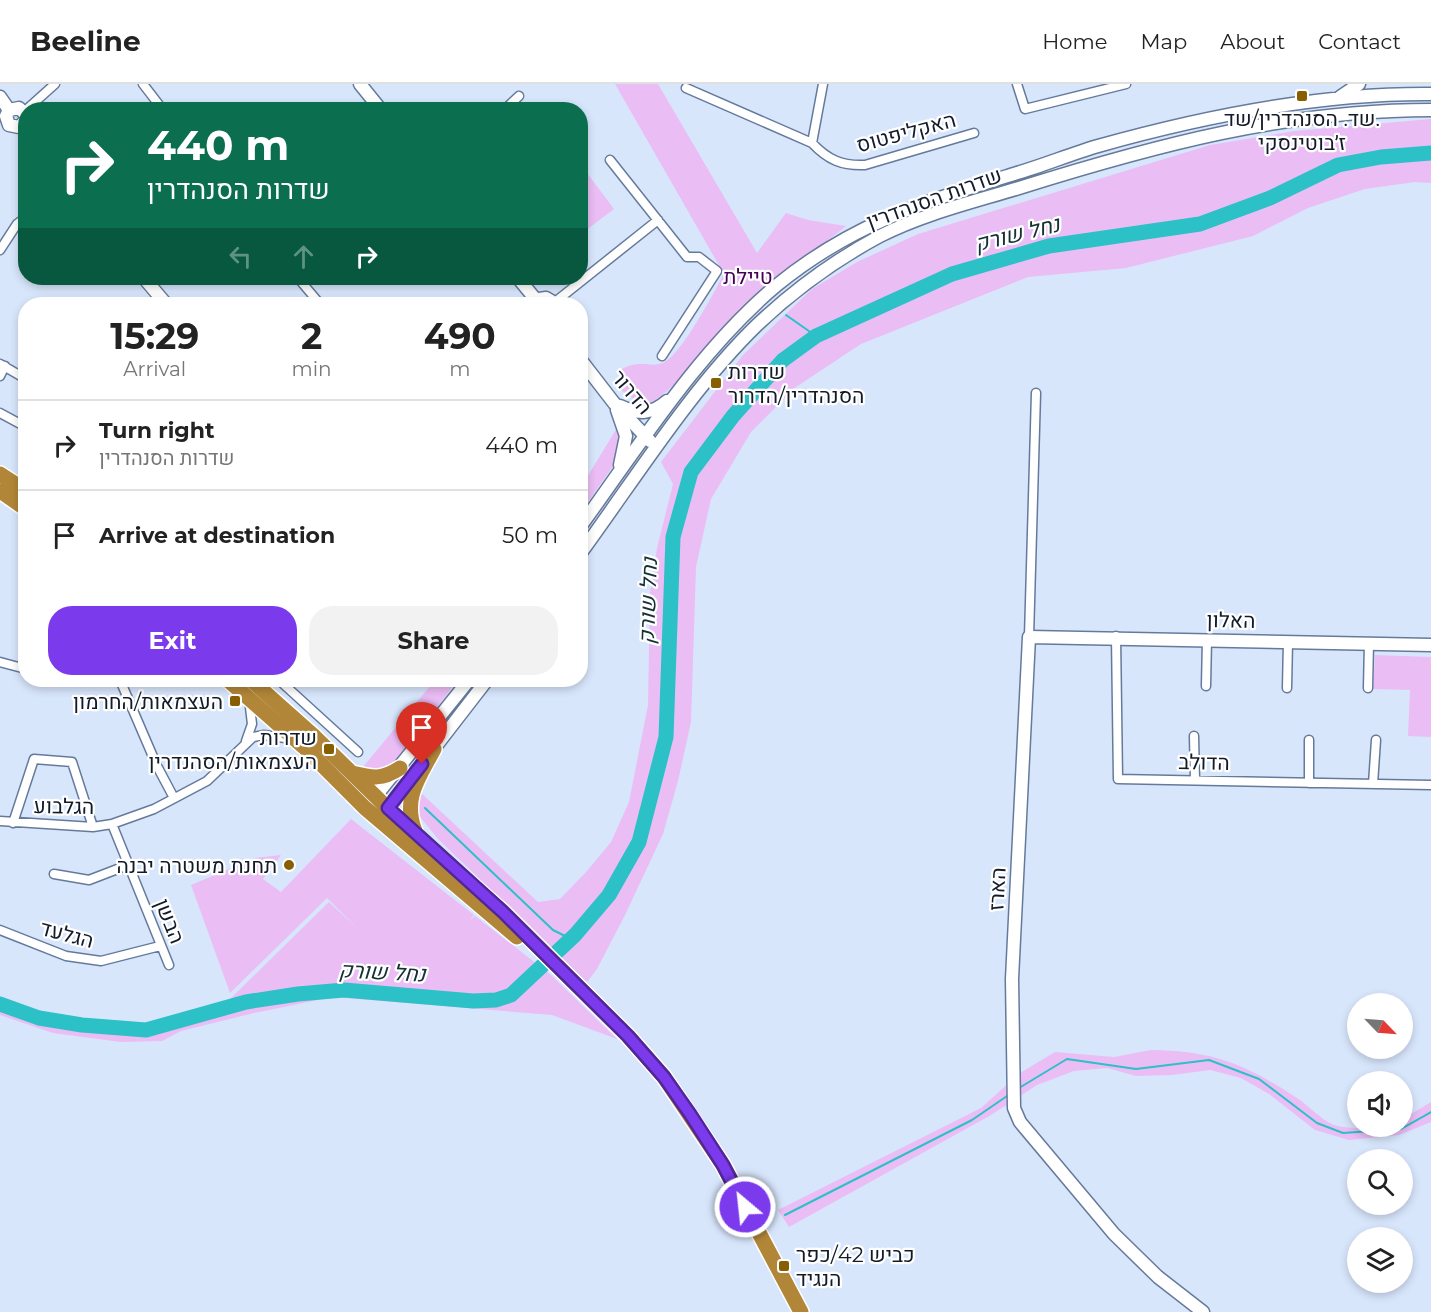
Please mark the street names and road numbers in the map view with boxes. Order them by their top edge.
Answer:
street label: האקליפטוס [854,107,958,157]
street label: שדרות הסנהדרין [863,162,1005,234]
street label: הדרור [606,365,658,419]
street label: האלון [1206,607,1256,633]
street label: הדולב [1178,749,1230,775]
street label: הגלבוע [33,793,95,819]
street label: הארז [983,867,1011,911]
street label: הבשן [150,895,190,947]
street label: הגלעד [38,915,96,953]

